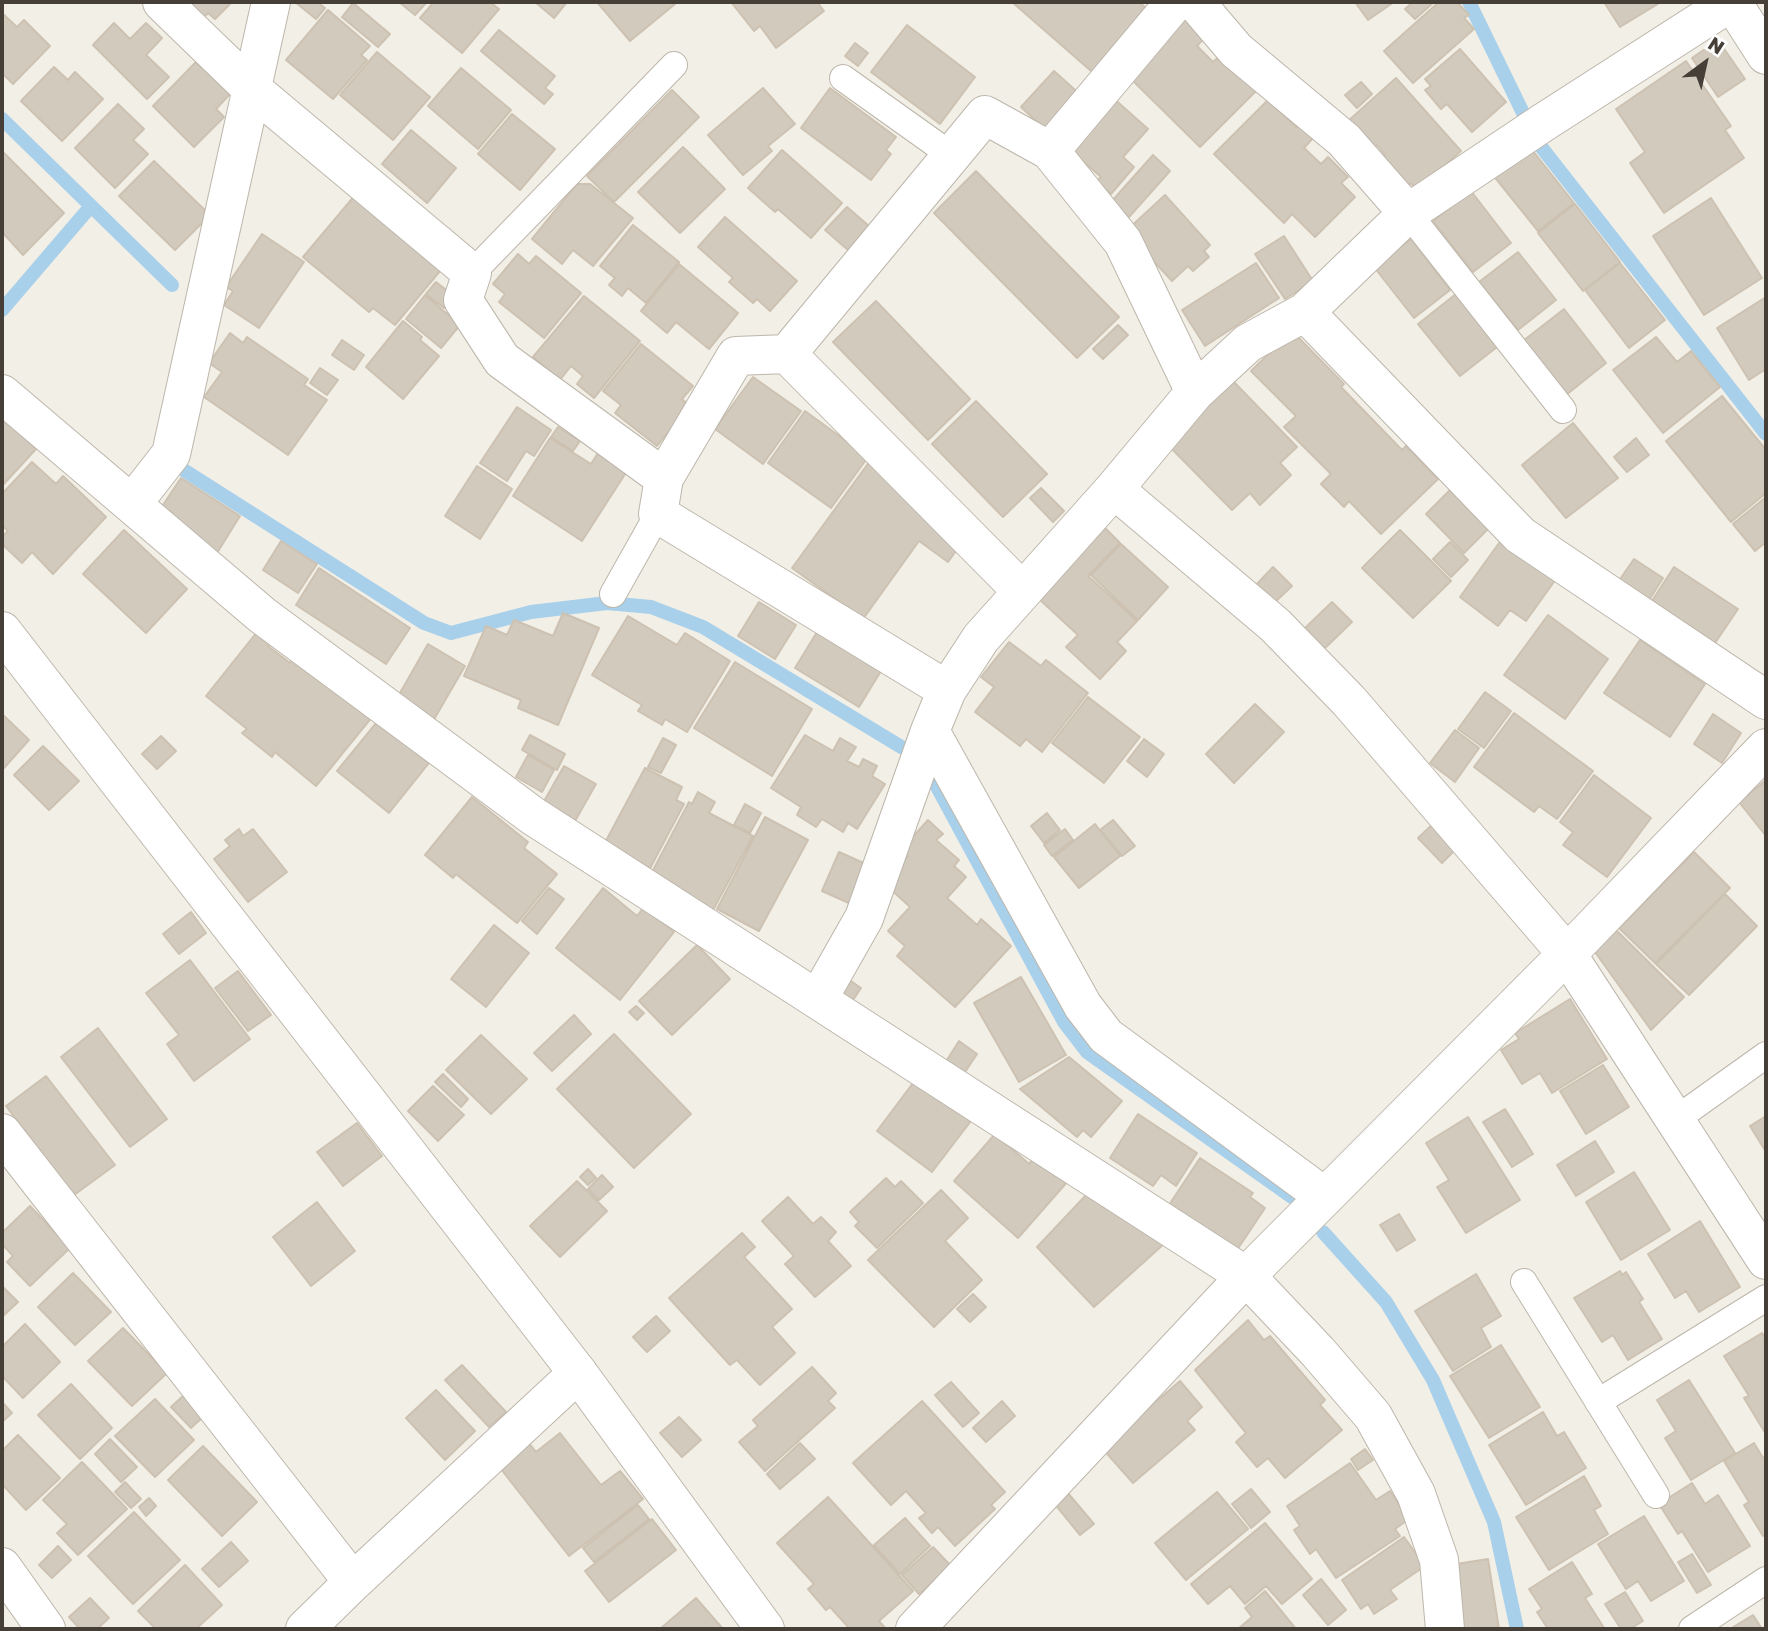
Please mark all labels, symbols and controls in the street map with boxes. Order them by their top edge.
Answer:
north arrow [1670,28,1740,98]
text: N [1704,31,1729,59]

